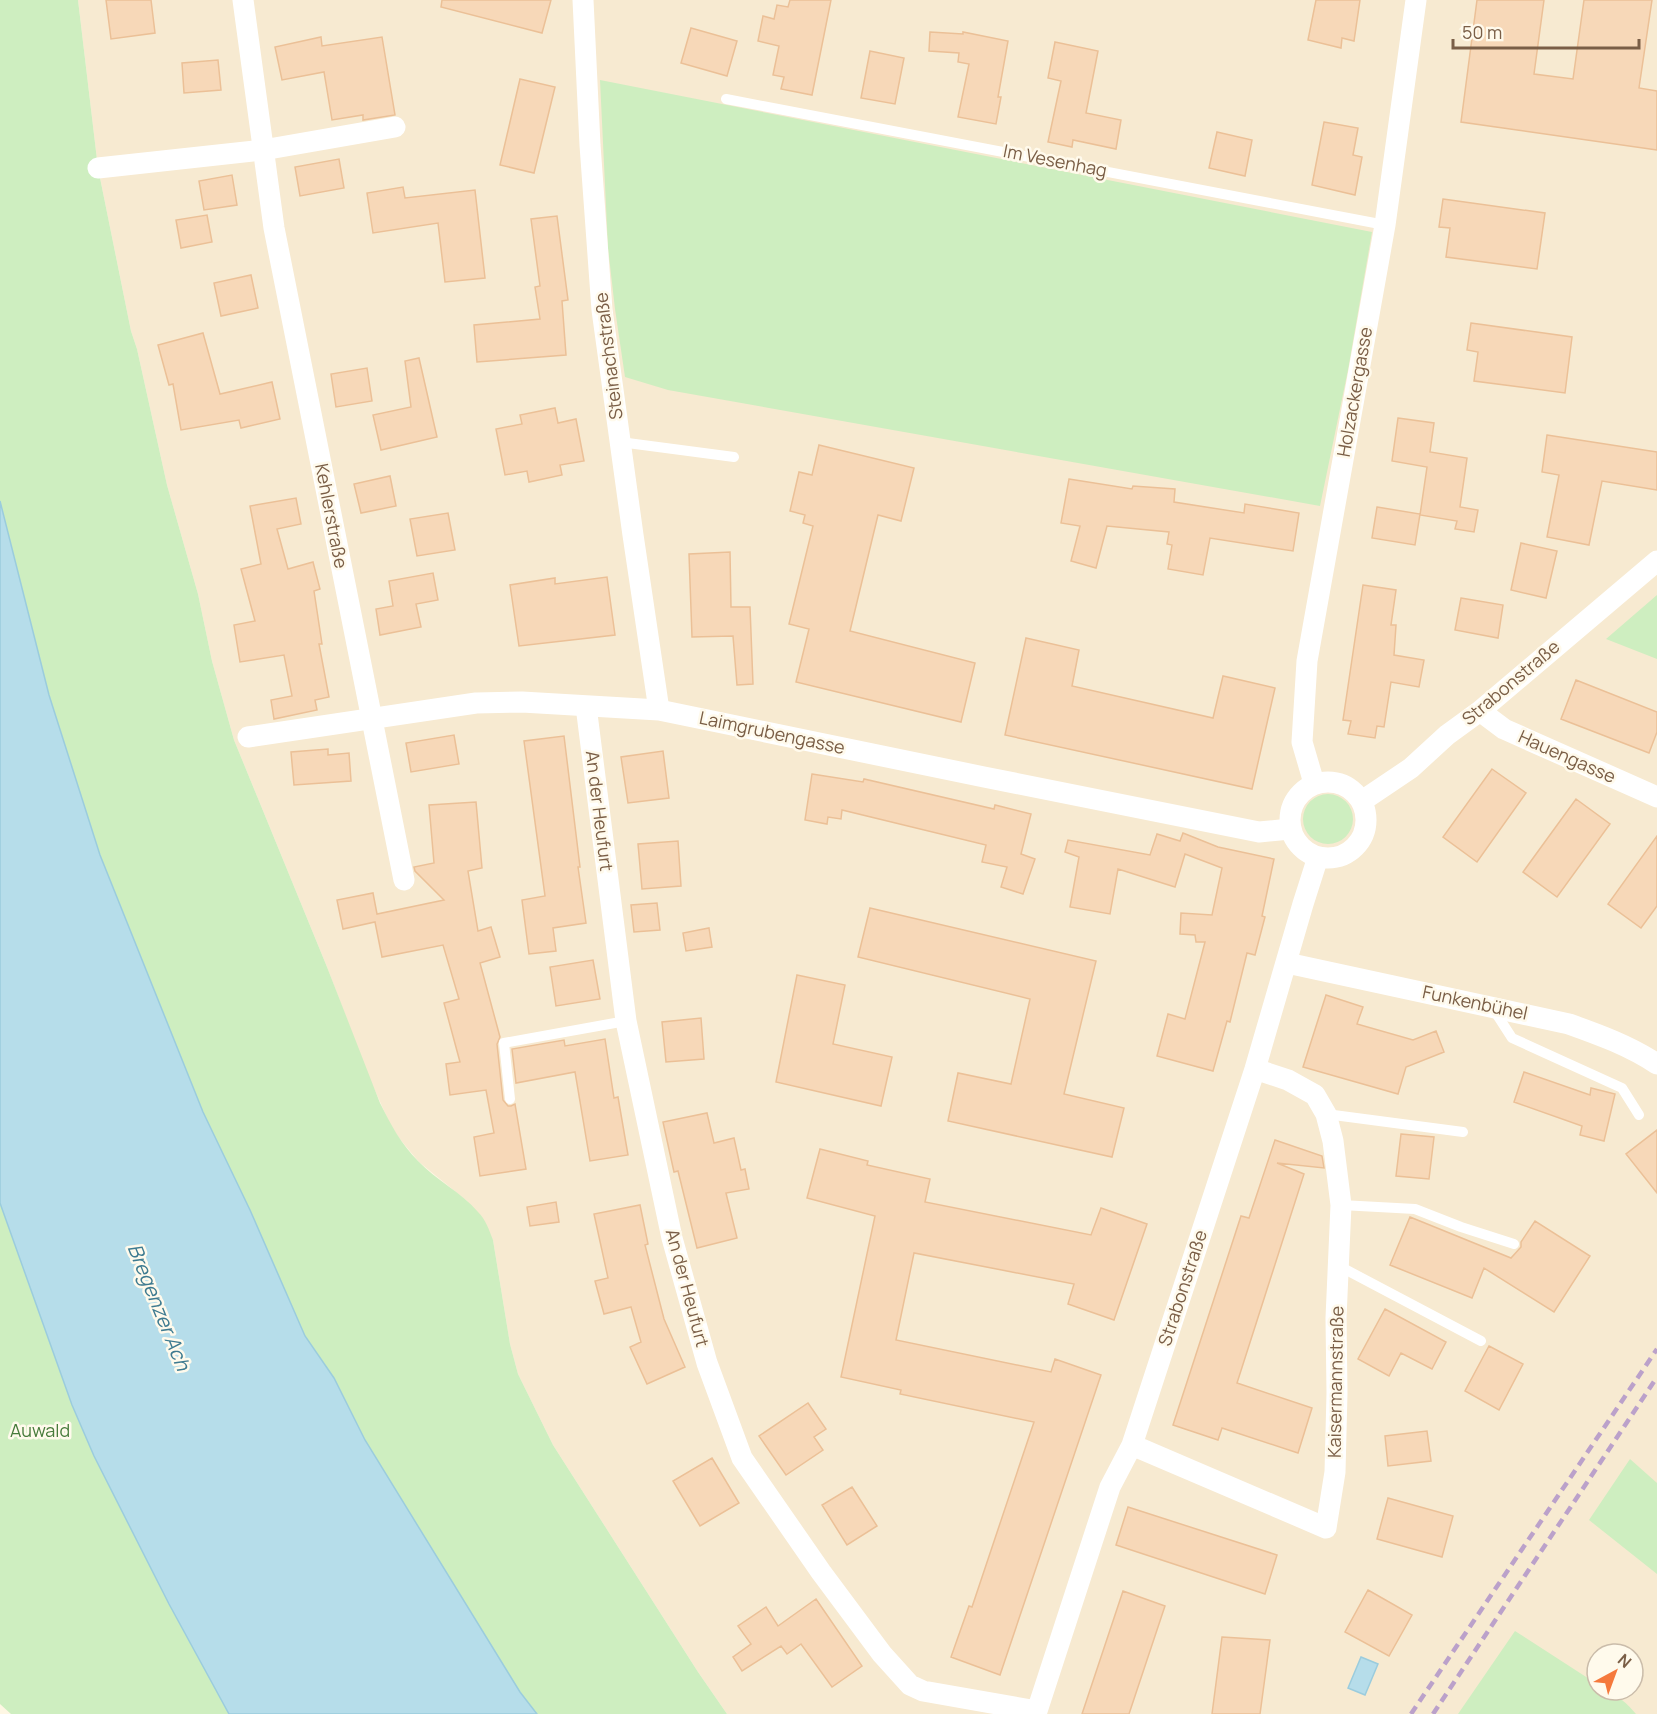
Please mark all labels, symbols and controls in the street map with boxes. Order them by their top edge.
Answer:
scale bar [1453,12,1639,50]
text: 50 m [1462,20,1502,44]
street label: Im Vesenhag [1001,138,1109,182]
street label: Steinachstraße [588,291,628,421]
street label: Holzackergasse [1331,325,1377,459]
street label: Kehlerstraße [310,461,354,570]
street label: Strabonstraße [1456,634,1564,730]
street label: Laimgrubengasse [697,705,847,759]
street label: Hauengasse [1515,724,1620,788]
street label: An der Heufurt [581,749,619,873]
street label: Funkenbühel [1420,979,1530,1025]
street label: An der Heufurt [661,1226,715,1349]
street label: Strabonstraße [1152,1227,1212,1349]
water label: Bregenzer Ach [122,1239,198,1375]
street label: Kaisermannstraße [1322,1306,1348,1458]
park label: Auwald [10,1418,70,1442]
north arrow [1585,1642,1645,1702]
text: N [1613,1649,1636,1673]

